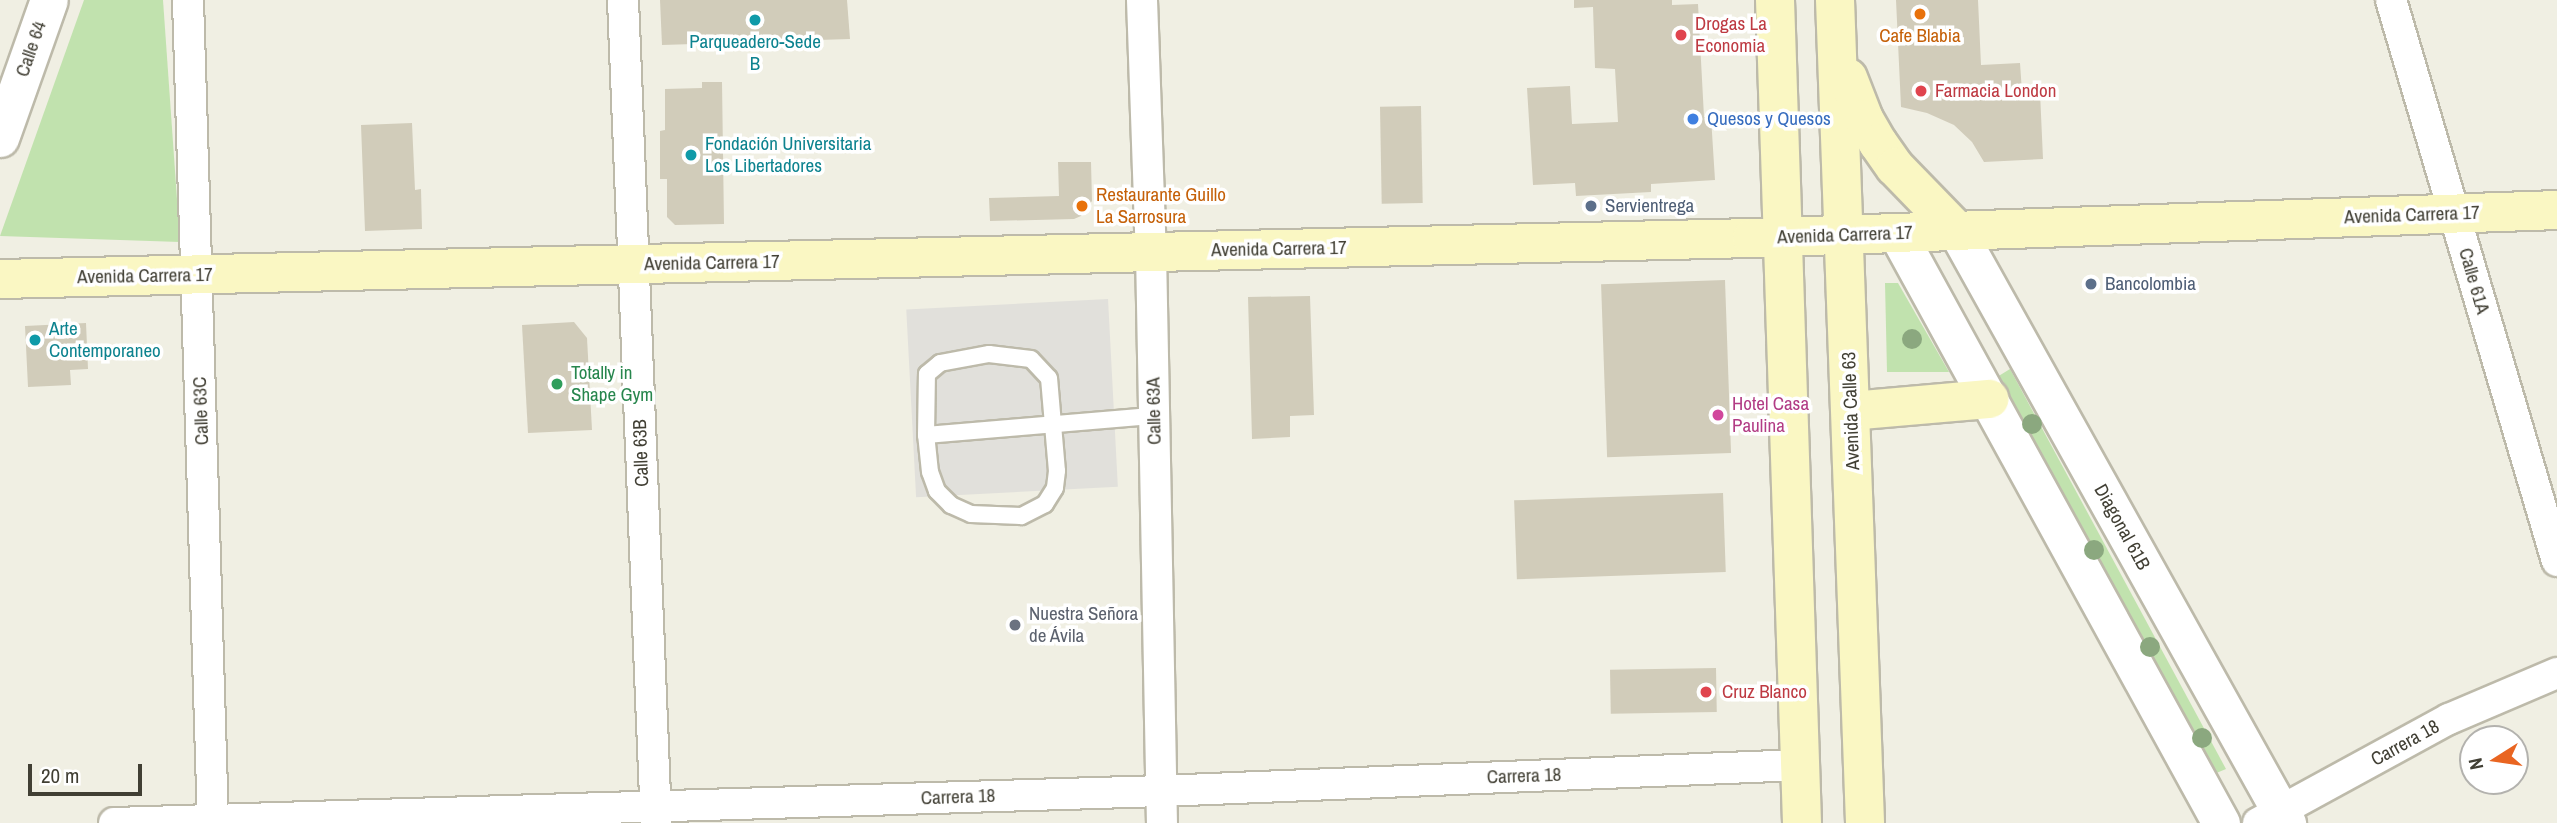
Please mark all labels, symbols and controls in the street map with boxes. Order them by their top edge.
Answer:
marker: Cafe Blabia [1912,6,1928,22]
marker: Parqueadero-Sede B [747,12,763,28]
place label: Drogas La Economia [1695,13,1767,57]
street label: Calle 64 [11,18,51,80]
place label: Cafe Blabia [1879,25,1961,47]
marker: Drogas La Economia [1673,27,1689,43]
place label: Parqueadero-Sede B [689,31,821,75]
place label: Farmacia London [1935,80,2056,102]
marker: Farmacia London [1913,83,1929,99]
place label: Quesos y Quesos [1707,108,1831,130]
marker: Quesos y Quesos [1685,111,1701,127]
place label: Fondación Universitaria Los Libertadores [705,133,871,177]
marker: Fondación Universitaria Los Libertadores [683,147,699,163]
place label: Restaurante Guillo La Sarrosura [1096,184,1226,228]
place label: Servientrega [1605,195,1694,217]
marker: Restaurante Guillo La Sarrosura [1074,198,1090,214]
marker: Servientrega [1583,198,1599,214]
street label: Avenida Carrera 17 [2344,201,2480,229]
street label: Avenida Carrera 17 [1777,221,1913,249]
street label: Avenida Carrera 17 [1211,236,1347,262]
street label: Calle 61A [2454,245,2494,317]
street label: Avenida Carrera 17 [644,250,780,276]
street label: Avenida Carrera 17 [77,263,213,289]
place label: Bancolombia [2105,273,2196,295]
marker: Bancolombia [2083,276,2099,292]
place label: Arte Contemporaneo [49,318,161,362]
marker: Arte Contemporaneo [27,332,43,348]
street label: Avenida Calle 63 [1838,351,1864,471]
place label: Totally in Shape Gym [571,362,653,406]
street label: Calle 63C [188,376,214,446]
marker: Totally in Shape Gym [549,376,565,392]
street label: Calle 63A [1142,377,1166,445]
place label: Hotel Casa Paulina [1732,393,1809,437]
marker: Hotel Casa Paulina [1710,407,1726,423]
street label: Calle 63B [628,419,654,487]
street label: Diagonal 61B [2089,480,2155,574]
place label: Nuestra Señora de Ávila [1029,603,1138,647]
marker: Nuestra Señora de Ávila [1007,617,1023,633]
place label: Cruz Blanco [1722,681,1807,703]
marker: Cruz Blanco [1696,682,1716,702]
street label: Carrera 18 [2367,715,2443,771]
north arrow [2459,725,2529,795]
scale bar [32,750,145,794]
text: N [2462,756,2489,772]
text: 20 m [41,761,79,790]
street label: Carrera 18 [1486,763,1562,789]
street label: Carrera 18 [920,784,996,810]

